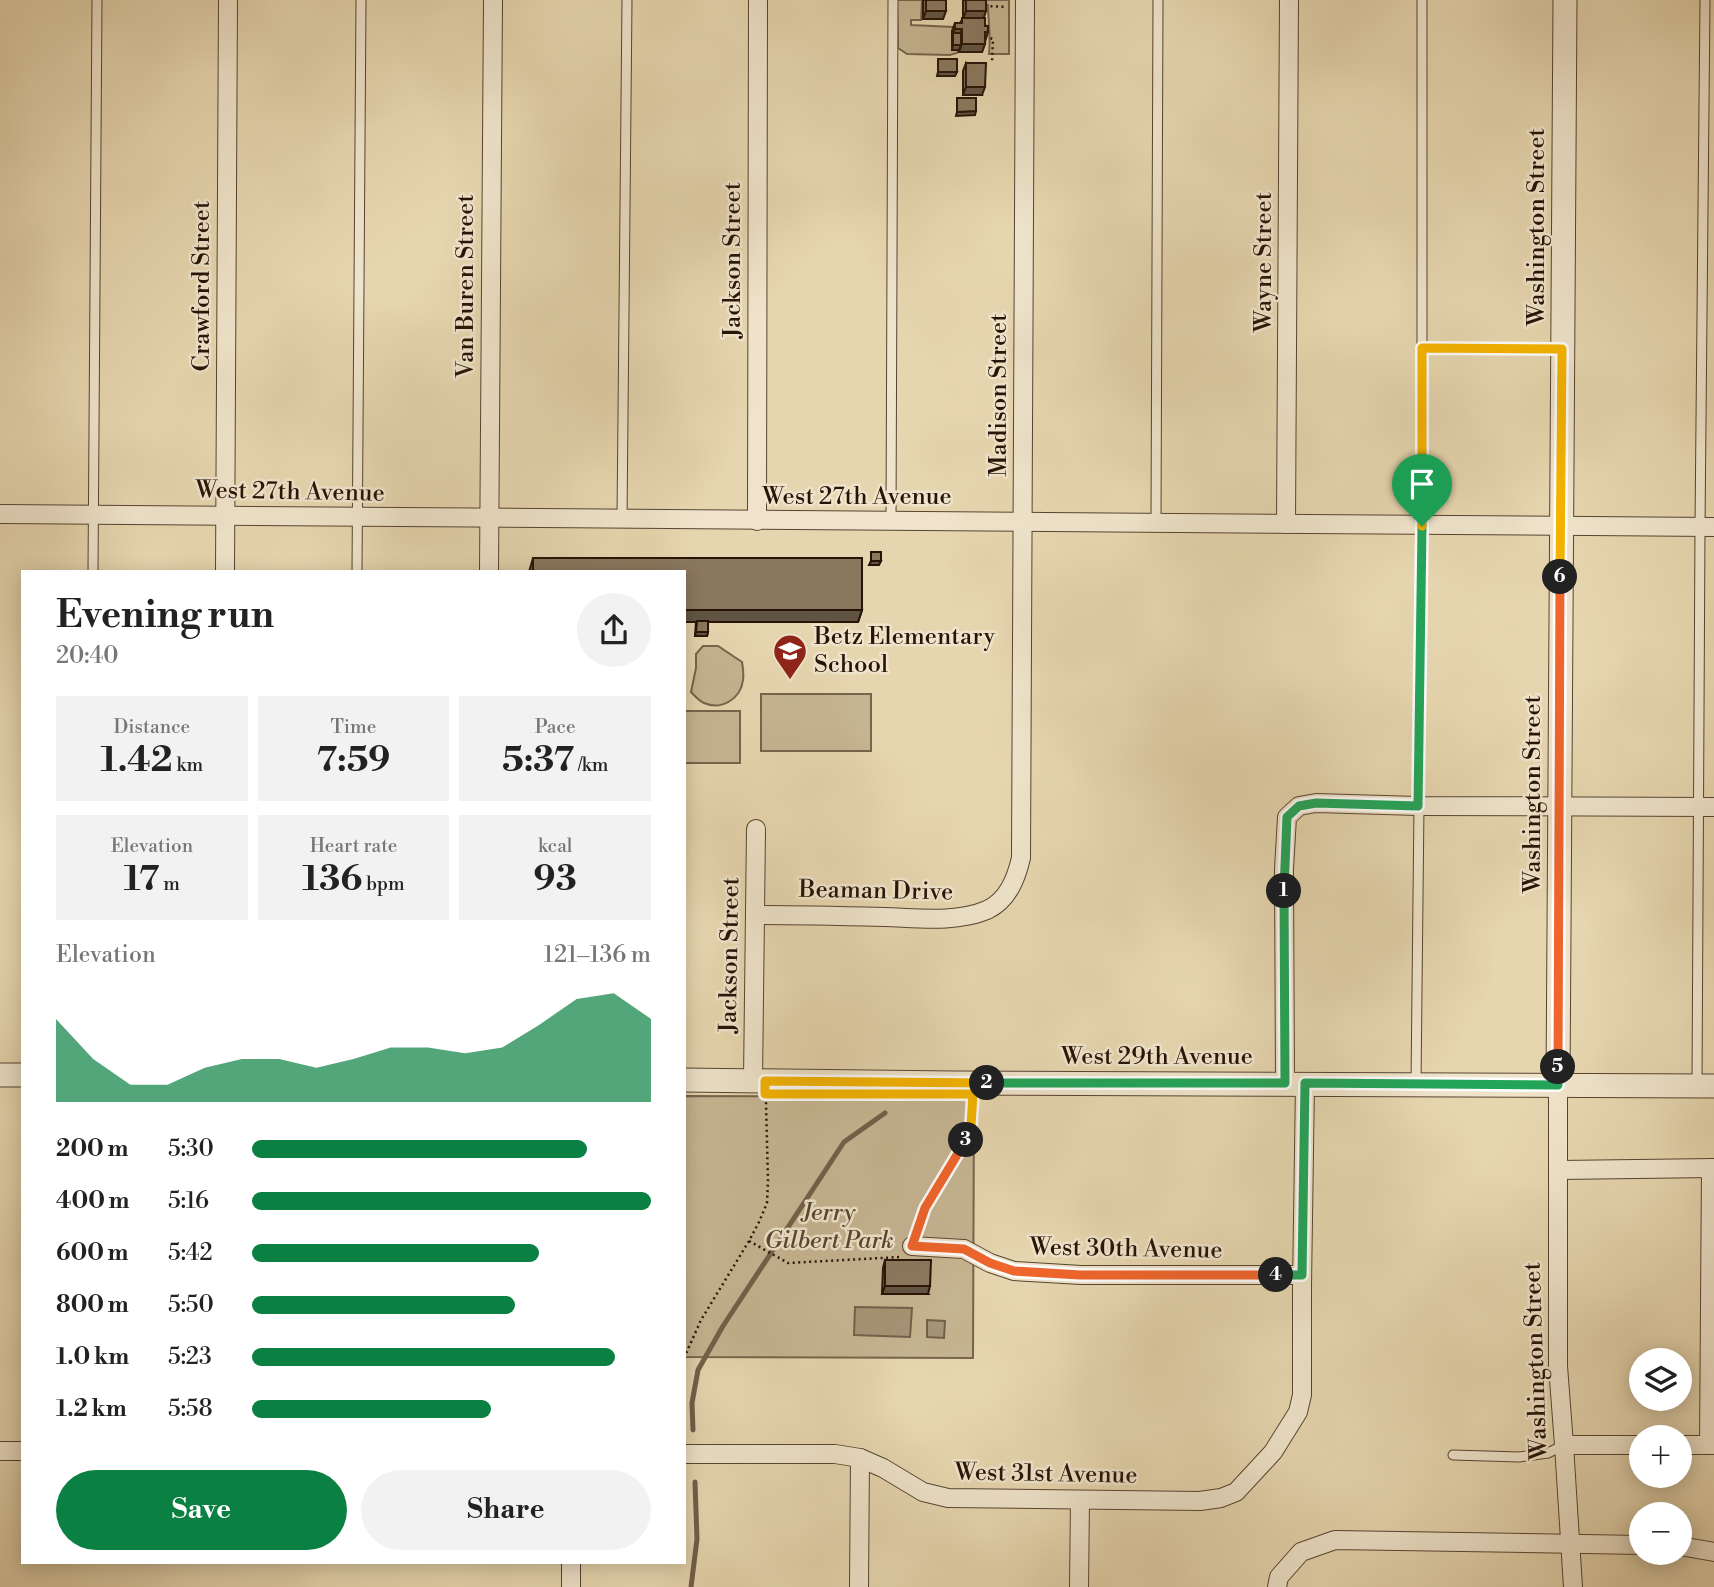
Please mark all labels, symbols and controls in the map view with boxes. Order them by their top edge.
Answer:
street label: Washington Street [1522,128,1552,327]
street label: Jackson Street [718,181,748,339]
street label: Wayne Street [1249,191,1279,333]
street label: Van Buren Street [451,194,481,379]
street label: Crawford Street [187,200,217,371]
street label: Madison Street [984,313,1014,477]
pin [1392,454,1452,526]
icon: arrive [1403,465,1441,503]
street label: West 27th Avenue [194,475,385,509]
street label: West 27th Avenue [761,482,952,512]
pin: 6 [1542,560,1578,594]
text: 6 [1554,564,1565,588]
text: Evening run [56,592,274,639]
button: share [577,593,651,667]
place label: Betz Elementary School [813,622,995,680]
school or university icon: Betz Elementary School [771,632,809,681]
text: 20:40 [56,642,119,670]
street label: Washington Street [1518,695,1548,894]
text: Distance [113,715,190,739]
text: Time [331,715,376,739]
text: Pace [535,715,576,739]
text: 1.42 [101,739,173,782]
text: 7:59 [317,739,390,782]
text: 5:37 [502,739,574,782]
text: km [173,753,203,777]
text: /km [574,753,608,777]
text: Elevation [111,834,193,858]
text: Heart rate [310,834,397,858]
text: kcal [538,834,572,858]
text: 17 [124,858,159,901]
text: 136 [302,858,362,901]
text: 93 [534,858,577,901]
text: m [159,872,180,896]
text: bpm [362,872,405,896]
pin: 1 [1266,874,1302,908]
street label: Beaman Drive [797,875,954,907]
street label: Jackson Street [714,876,746,1034]
text: 1 [1279,878,1288,902]
text: Elevation [56,941,156,969]
text: 121–136 m [544,941,651,969]
street label: West 29th Avenue [1060,1042,1253,1072]
pin: 5 [1540,1050,1576,1084]
text: 5 [1552,1054,1563,1078]
pin: 2 [970,1066,1004,1100]
text: 2 [981,1070,992,1094]
pin: 3 [948,1122,984,1158]
text: 3 [960,1127,971,1151]
text: 200 m [56,1135,128,1163]
text: 5:30 [168,1135,214,1163]
text: 400 m [56,1187,129,1215]
text: 5:16 [168,1187,209,1215]
park label: Jerry Gilbert Park [765,1198,894,1256]
street label: West 30th Avenue [1028,1232,1223,1266]
text: 600 m [56,1239,129,1267]
text: 5:42 [168,1239,213,1267]
pin: 4 [1258,1258,1294,1292]
street label: Washington Street [1518,1261,1554,1461]
text: 4 [1269,1262,1282,1286]
text: 800 m [56,1291,129,1319]
text: 5:50 [168,1291,214,1319]
text: 1.0 km [56,1343,129,1371]
text: 5:23 [168,1343,212,1371]
map controls [1629,1348,1692,1565]
button: layers [1629,1348,1692,1411]
text: 1.2 km [56,1395,127,1423]
text: 5:58 [168,1395,213,1423]
button: + [1629,1425,1692,1488]
street label: West 31st Avenue [953,1457,1138,1491]
button: Save [56,1470,347,1550]
button: Share [361,1470,651,1550]
button: − [1629,1502,1692,1565]

